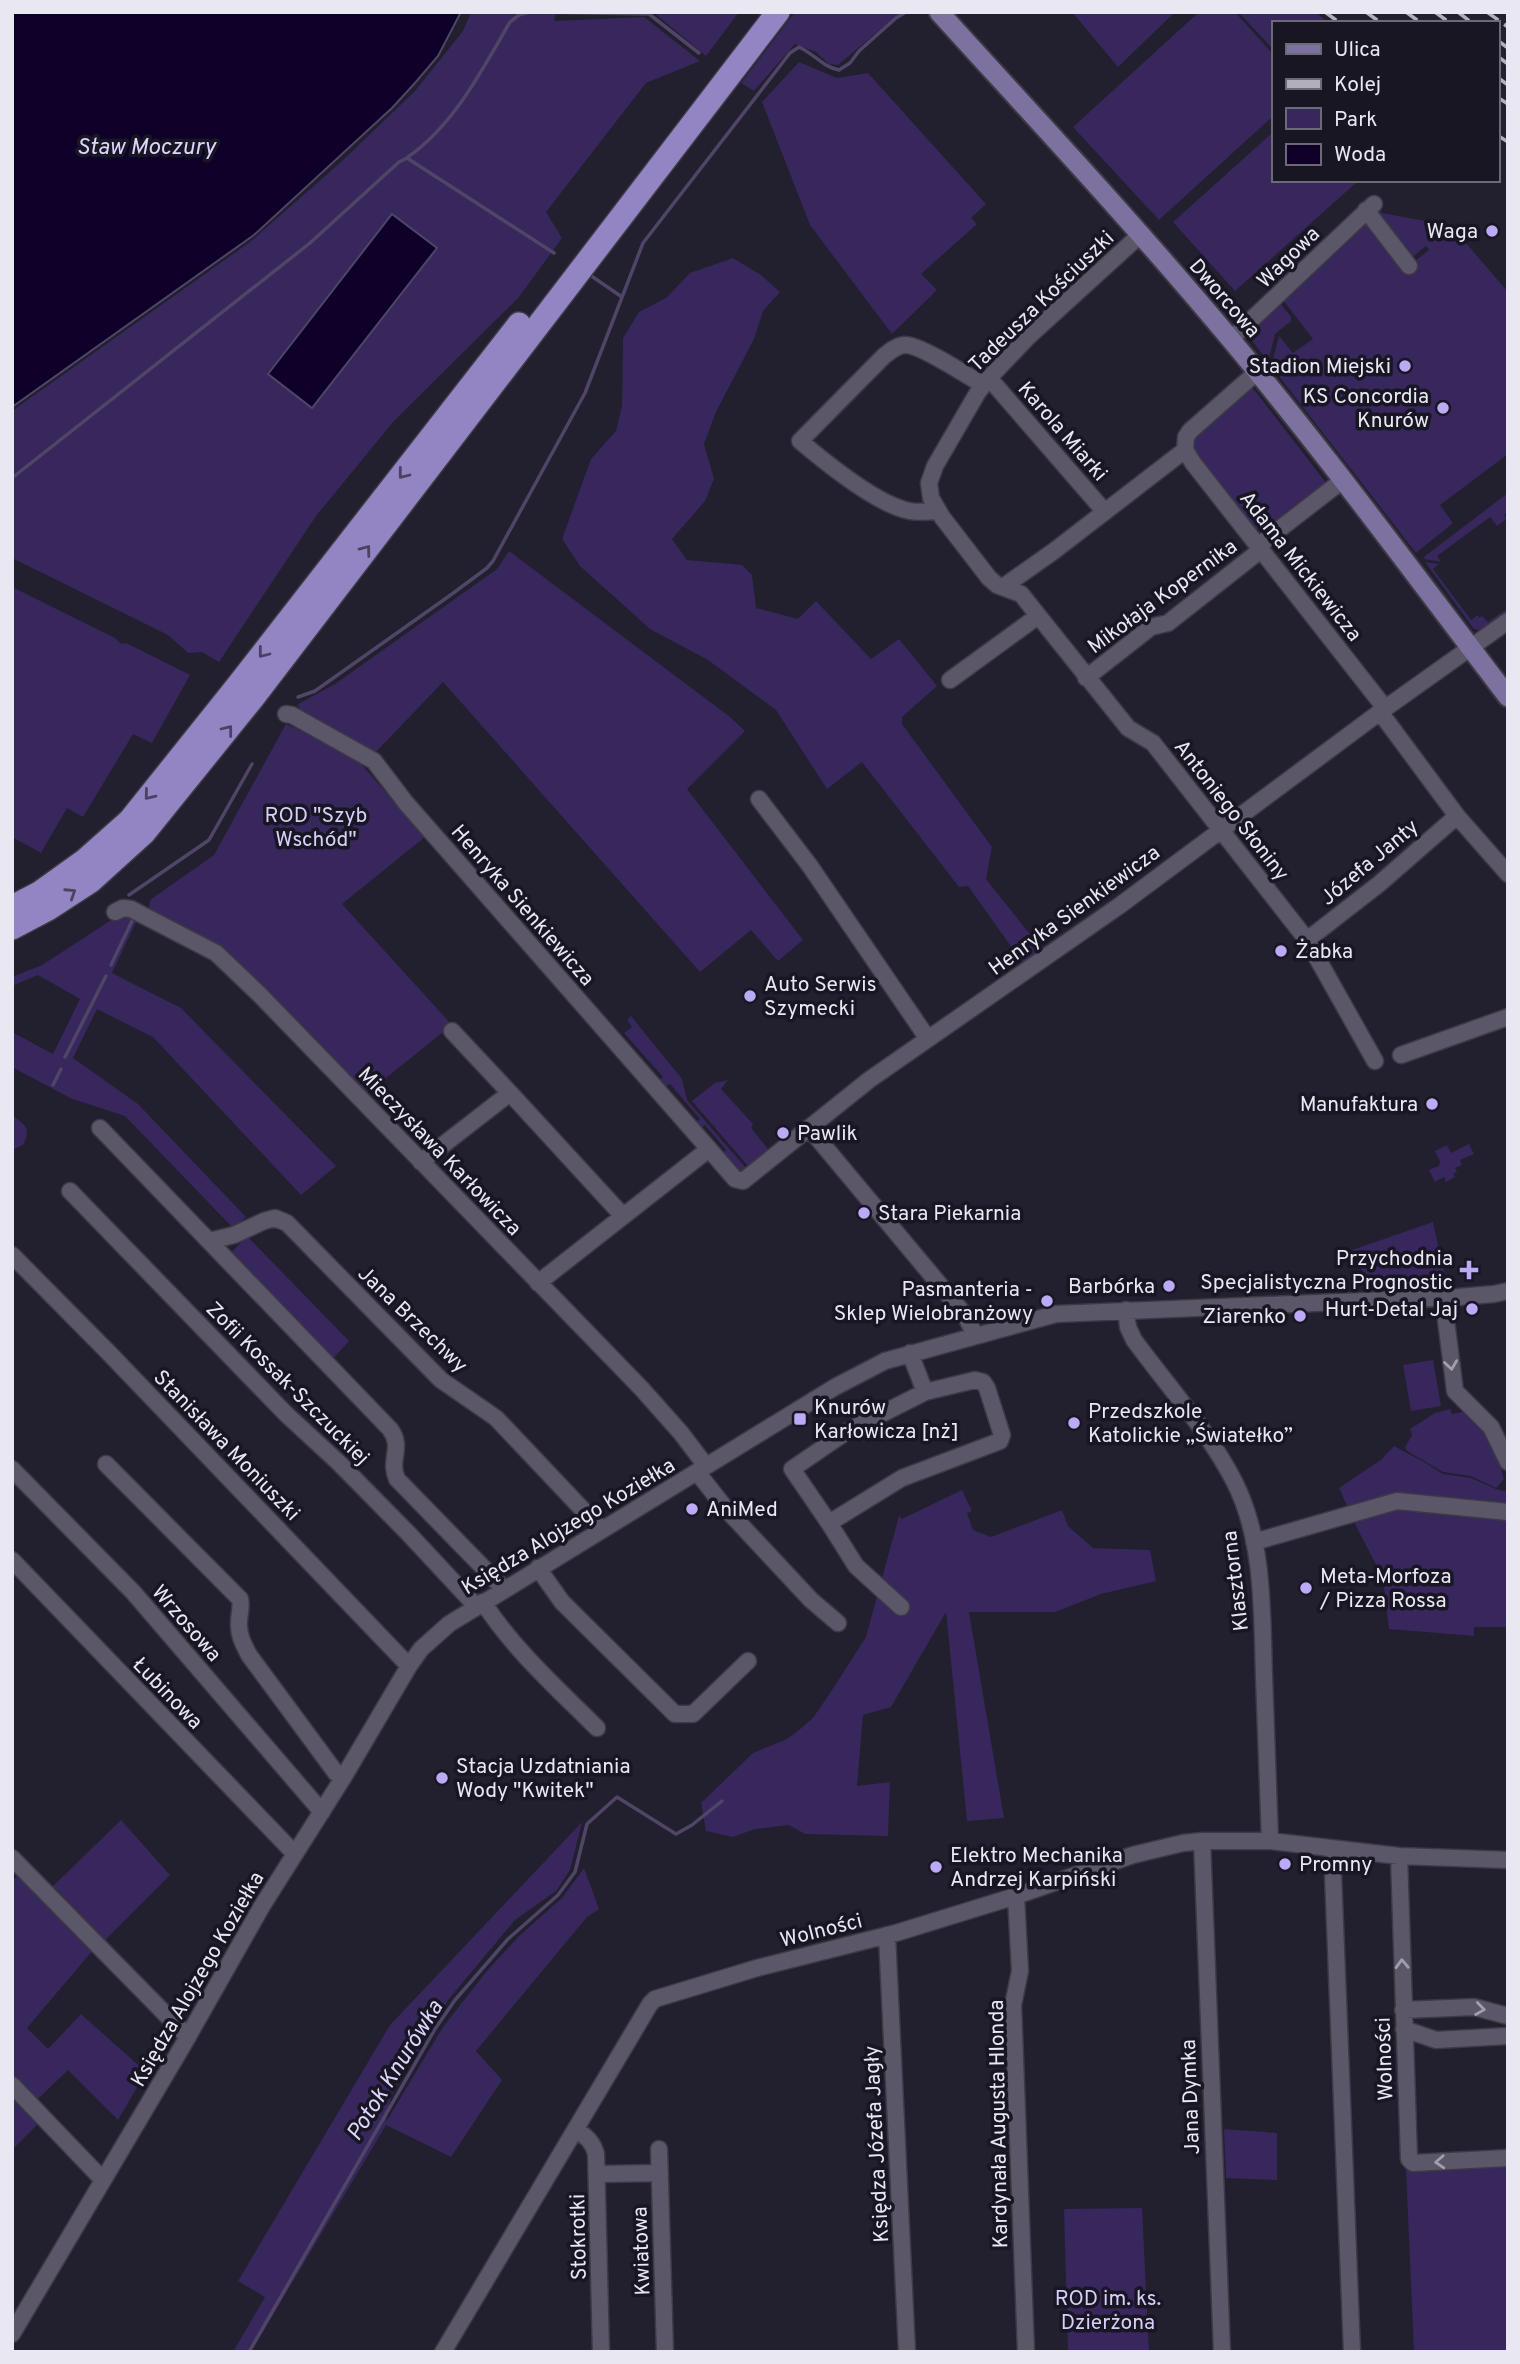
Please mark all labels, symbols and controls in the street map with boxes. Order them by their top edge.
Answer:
legend [1272,21,1499,182]
text: Ulica [1334,37,1381,64]
text: Kolej [1334,72,1381,99]
text: Park [1334,107,1377,134]
water label: Staw Moczury [77,134,218,163]
text: Woda [1334,142,1386,169]
place label: Waga [1427,219,1478,246]
street label: Wagowa [1252,221,1326,295]
marker: Waga [1484,223,1500,239]
street label: Tadeusza Kościuszki [963,226,1121,379]
street label: Dworcowa [1182,254,1266,344]
place label: Stadion Miejski [1249,354,1391,381]
marker: Stadion Miejski [1397,358,1413,374]
street label: Karola Miarki [1011,376,1113,488]
place label: KS Concordia Knurów [1303,384,1429,435]
marker: KS Concordia Knurów [1435,400,1451,416]
one-way arrow [398,466,411,478]
street label: Adama Mickiewicza [1233,486,1367,648]
street label: Mikołaja Kopernika [1083,534,1243,661]
one-way arrow [358,545,371,557]
one-way arrow [259,646,272,658]
one-way arrow [219,725,232,738]
street label: Antoniego Słoniny [1167,735,1294,887]
one-way arrow [145,788,158,800]
park label: ROD "Szyb Wschód" [265,803,367,854]
street label: Józefa Janty [1315,814,1425,912]
street label: Henryka Sienkiewicza [444,820,599,992]
street label: Henryka Sienkiewicza [984,840,1166,983]
one-way arrow [64,889,77,902]
place label: Żabka [1295,939,1353,966]
marker: Żabka [1273,943,1289,959]
place label: Auto Serwis Szymecki [764,972,876,1023]
marker: Auto Serwis Szymecki [742,988,758,1004]
street label: Mieczysława Karłowicza [351,1062,527,1242]
place label: Manufaktura [1300,1092,1418,1119]
marker: Manufaktura [1424,1096,1440,1112]
place label: Pawlik [797,1121,858,1148]
marker: Pawlik [775,1125,791,1141]
place label: Stara Piekarnia [878,1201,1021,1228]
marker: Stara Piekarnia [856,1205,872,1221]
place label: Przychodnia Specjalistyczna Prognostic [1200,1246,1453,1297]
marker: Przychodnia Specjalistyczna Prognostic [1459,1260,1479,1280]
street label: Jana Brzechwy [351,1261,473,1379]
place label: Barbórka [1068,1274,1155,1301]
place label: Pasmanteria - Sklep Wielobranżowy [834,1277,1033,1328]
marker: Barbórka [1161,1278,1177,1294]
marker: Pasmanteria - Sklep Wielobranżowy [1039,1293,1055,1309]
street label: Zofii Kossak-Szczuckiej [199,1296,375,1472]
place label: Hurt-Detal Jaj [1325,1297,1458,1324]
marker: Hurt-Detal Jaj [1464,1301,1480,1317]
place label: Ziarenko [1202,1304,1286,1331]
marker: Ziarenko [1292,1308,1308,1324]
one-way arrow [1444,1359,1459,1371]
street label: Stanisława Moniuszki [147,1365,305,1527]
place label: Knurów Karłowicza [nż] [814,1395,959,1446]
place label: Przedszkole Katolickie „Światełko” [1088,1399,1293,1450]
marker: Knurów Karłowicza [nż] [792,1411,808,1427]
marker: Przedszkole Katolickie „Światełko” [1066,1415,1082,1431]
street label: Księdza Alojzego Koziełka [457,1453,681,1602]
place label: AniMed [706,1497,778,1524]
marker: AniMed [684,1501,700,1517]
street label: Klasztorna [1217,1529,1256,1633]
place label: Meta-Morfoza / Pizza Rossa [1319,1564,1451,1615]
street label: Wrzosowa [145,1580,227,1668]
marker: Meta-Morfoza / Pizza Rossa [1298,1580,1314,1596]
street label: Łubinowa [126,1652,208,1736]
place label: Stacja Uzdatniania Wody "Kwitek" [456,1754,630,1805]
marker: Stacja Uzdatniania Wody "Kwitek" [434,1770,450,1786]
place label: Elektro Mechanika Andrzej Karpiński [950,1843,1123,1894]
place label: Promny [1299,1852,1372,1879]
marker: Promny [1277,1856,1293,1872]
marker: Elektro Mechanika Andrzej Karpiński [928,1859,944,1875]
street label: Księdza Alojzego Koziełka [125,1867,271,2092]
street label: Wolności [777,1908,865,1955]
one-way arrow [1394,1958,1409,1969]
water label: Potok Knurówka [341,1995,451,2147]
street label: Kardynała Augusta Hlonda [984,1999,1015,2249]
one-way arrow [1474,2002,1486,2017]
street label: Wolności [1371,2017,1400,2101]
street label: Jana Dymka [1176,2039,1207,2155]
street label: Księdza Józefa Jagły [859,2045,896,2243]
one-way arrow [1434,2154,1445,2169]
street label: Stokrotki [565,2194,594,2280]
street label: Kwiatowa [627,2206,658,2296]
park label: ROD im. ks. Dzierżona [1055,2286,1161,2337]

